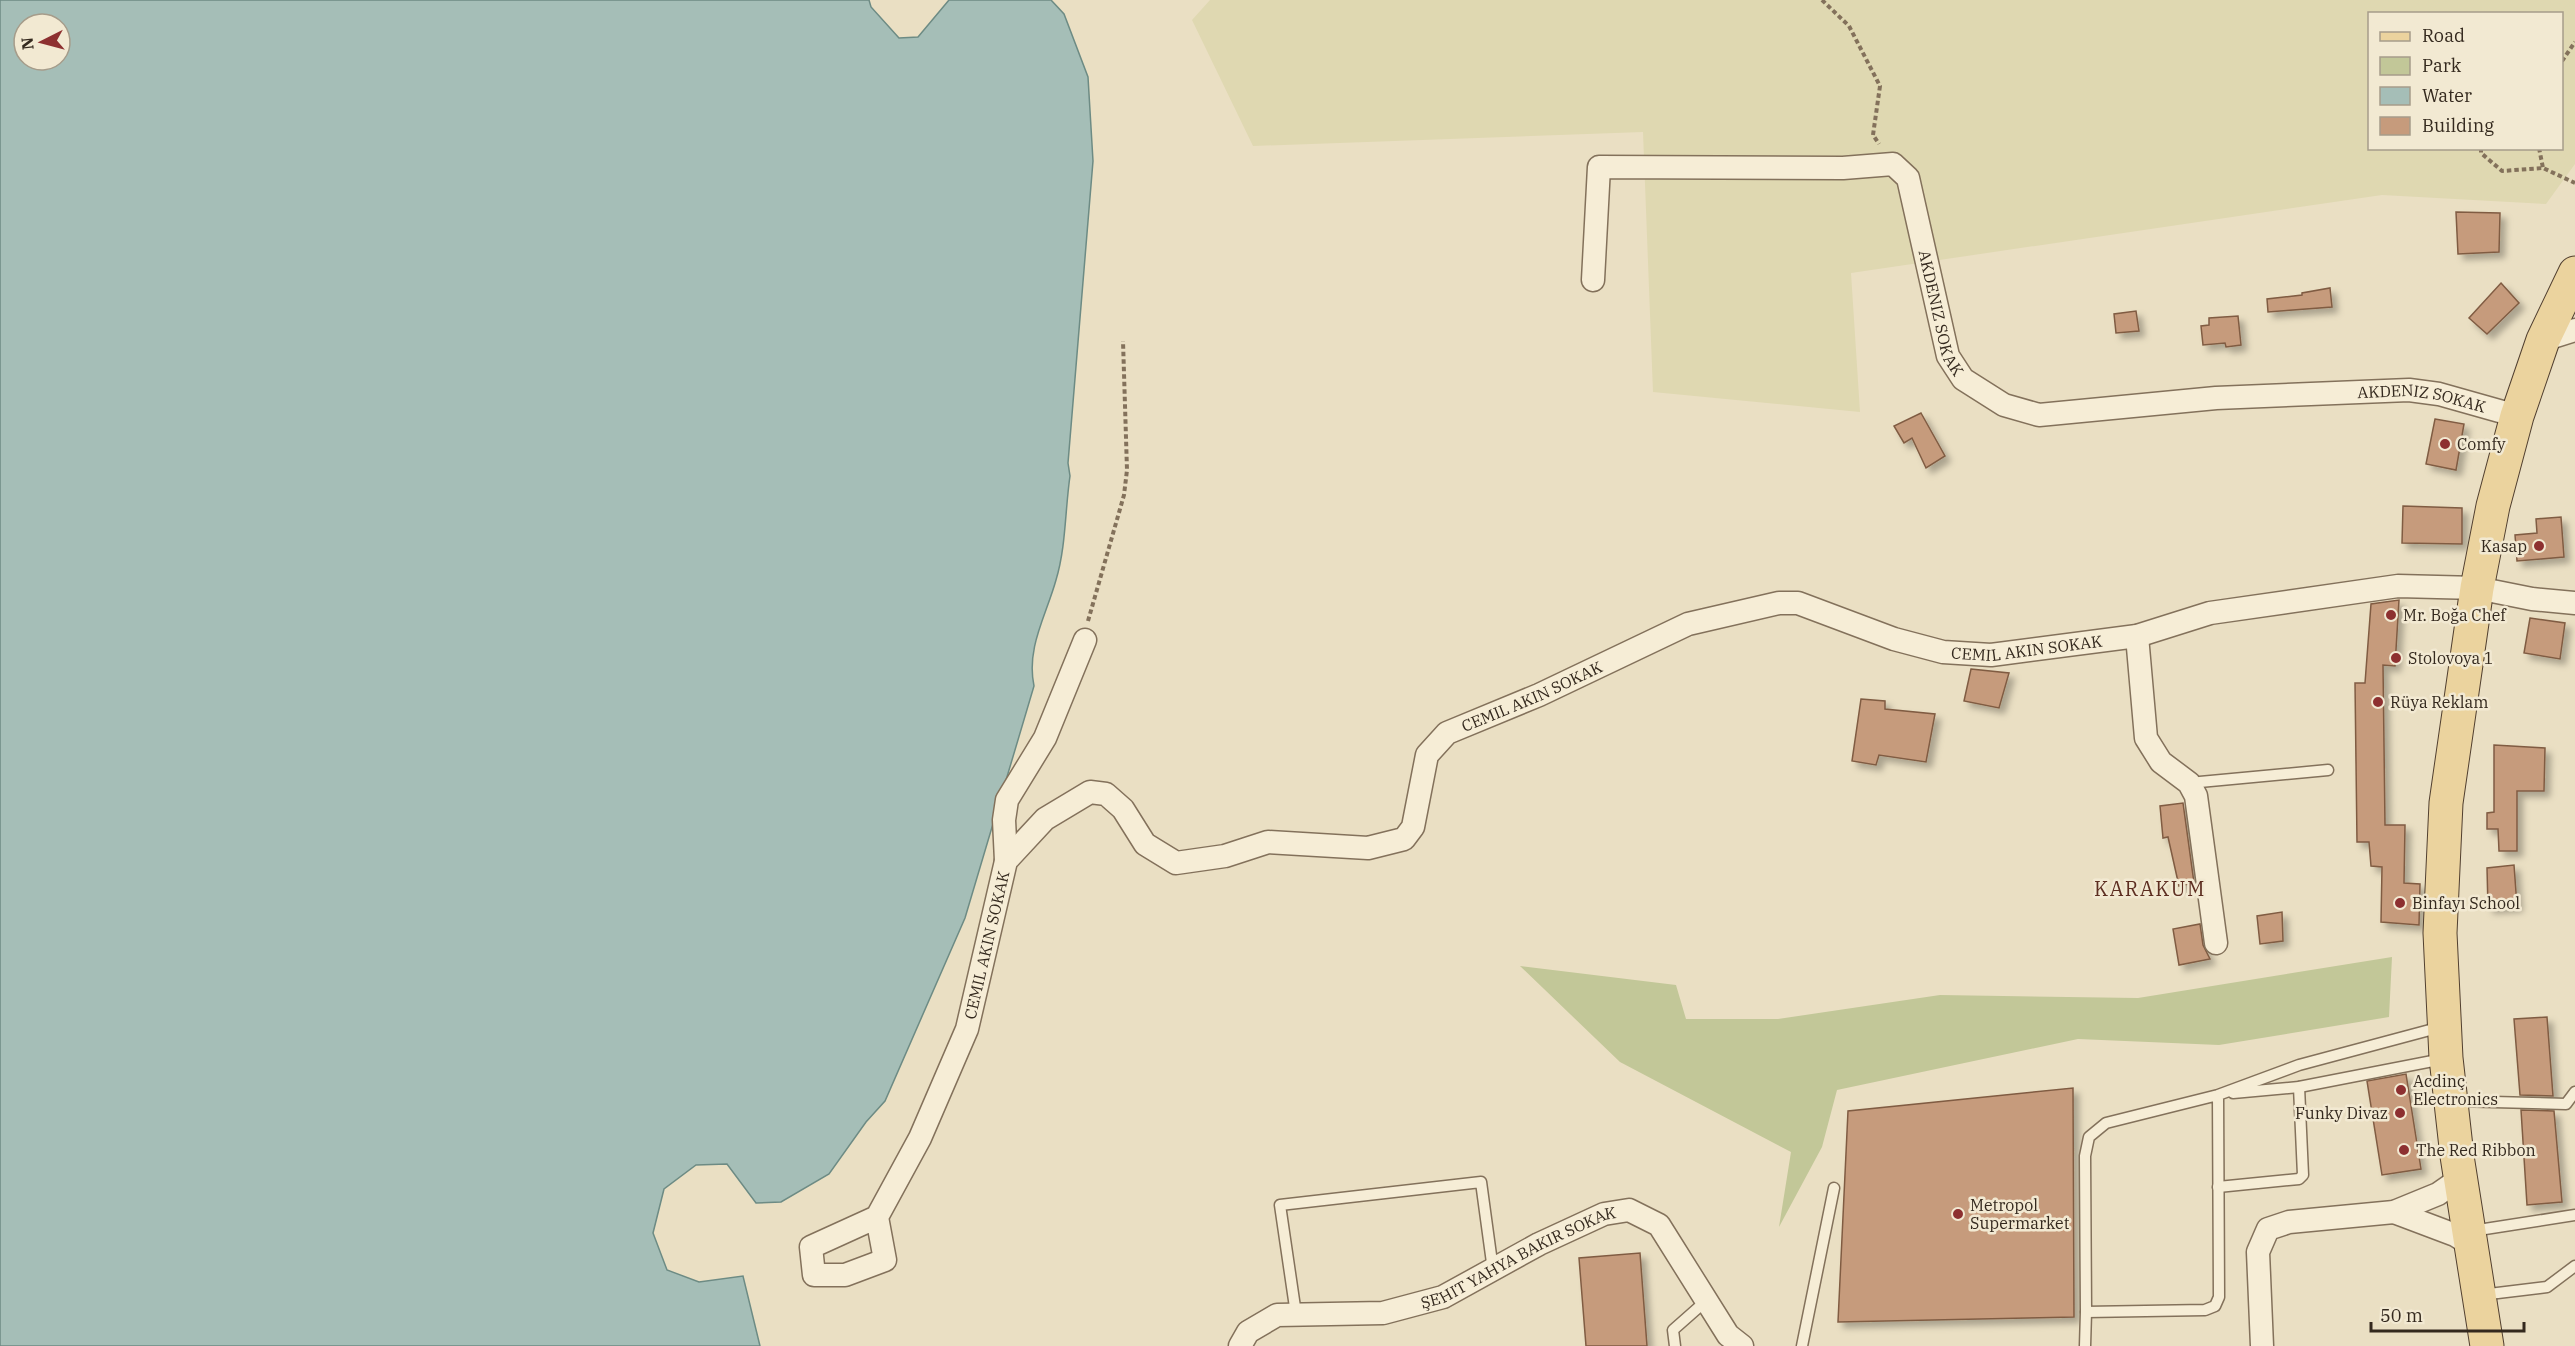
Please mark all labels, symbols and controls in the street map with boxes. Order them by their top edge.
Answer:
north arrow [12,12,72,72]
legend [2368,12,2563,150]
text: Road [2422,24,2465,47]
text: N [16,36,38,51]
text: Park [2422,54,2462,77]
text: Water [2422,84,2472,107]
text: Building [2422,114,2494,137]
street label: AKDENIZ SOKAK [1914,248,1968,380]
street label: AKDENIZ SOKAK [2357,380,2488,417]
place label: Comfy [2457,434,2506,454]
marker: Comfy [2438,437,2452,451]
place label: Kasap [2481,536,2527,556]
marker: Kasap [2532,539,2546,553]
place label: Mr. Boğa Chef [2403,605,2507,625]
marker: Mr. Boğa Chef [2384,608,2398,622]
street label: CEMIL AKIN SOKAK [1951,631,2103,665]
place label: Stolovoya 1 [2408,648,2493,668]
marker: Stolovoya 1 [2389,651,2403,665]
street label: CEMIL AKIN SOKAK [1458,656,1605,736]
place label: Rüya Reklam [2390,692,2489,712]
marker: Rüya Reklam [2371,695,2385,709]
street label: CEMIL AKIN SOKAK [960,869,1013,1021]
district label: KARAKUM [2094,875,2206,902]
place label: Binfayı School [2412,893,2520,913]
marker: Binfayı School [2393,896,2407,910]
place label: Acdinç Electronics [2413,1071,2498,1109]
marker: Acdinç Electronics [2394,1083,2408,1097]
place label: Funky Divaz [2295,1103,2388,1123]
marker: Funky Divaz [2393,1106,2407,1120]
place label: The Red Ribbon [2416,1140,2536,1160]
marker: The Red Ribbon [2397,1143,2411,1157]
place label: Metropol Supermarket [1970,1195,2070,1233]
street label: ŞEHIT YAHYA BAKIR SOKAK [1418,1202,1617,1313]
marker: Metropol Supermarket [1951,1207,1965,1221]
scale bar [2371,1295,2524,1333]
text: 50 m [2380,1304,2423,1327]

